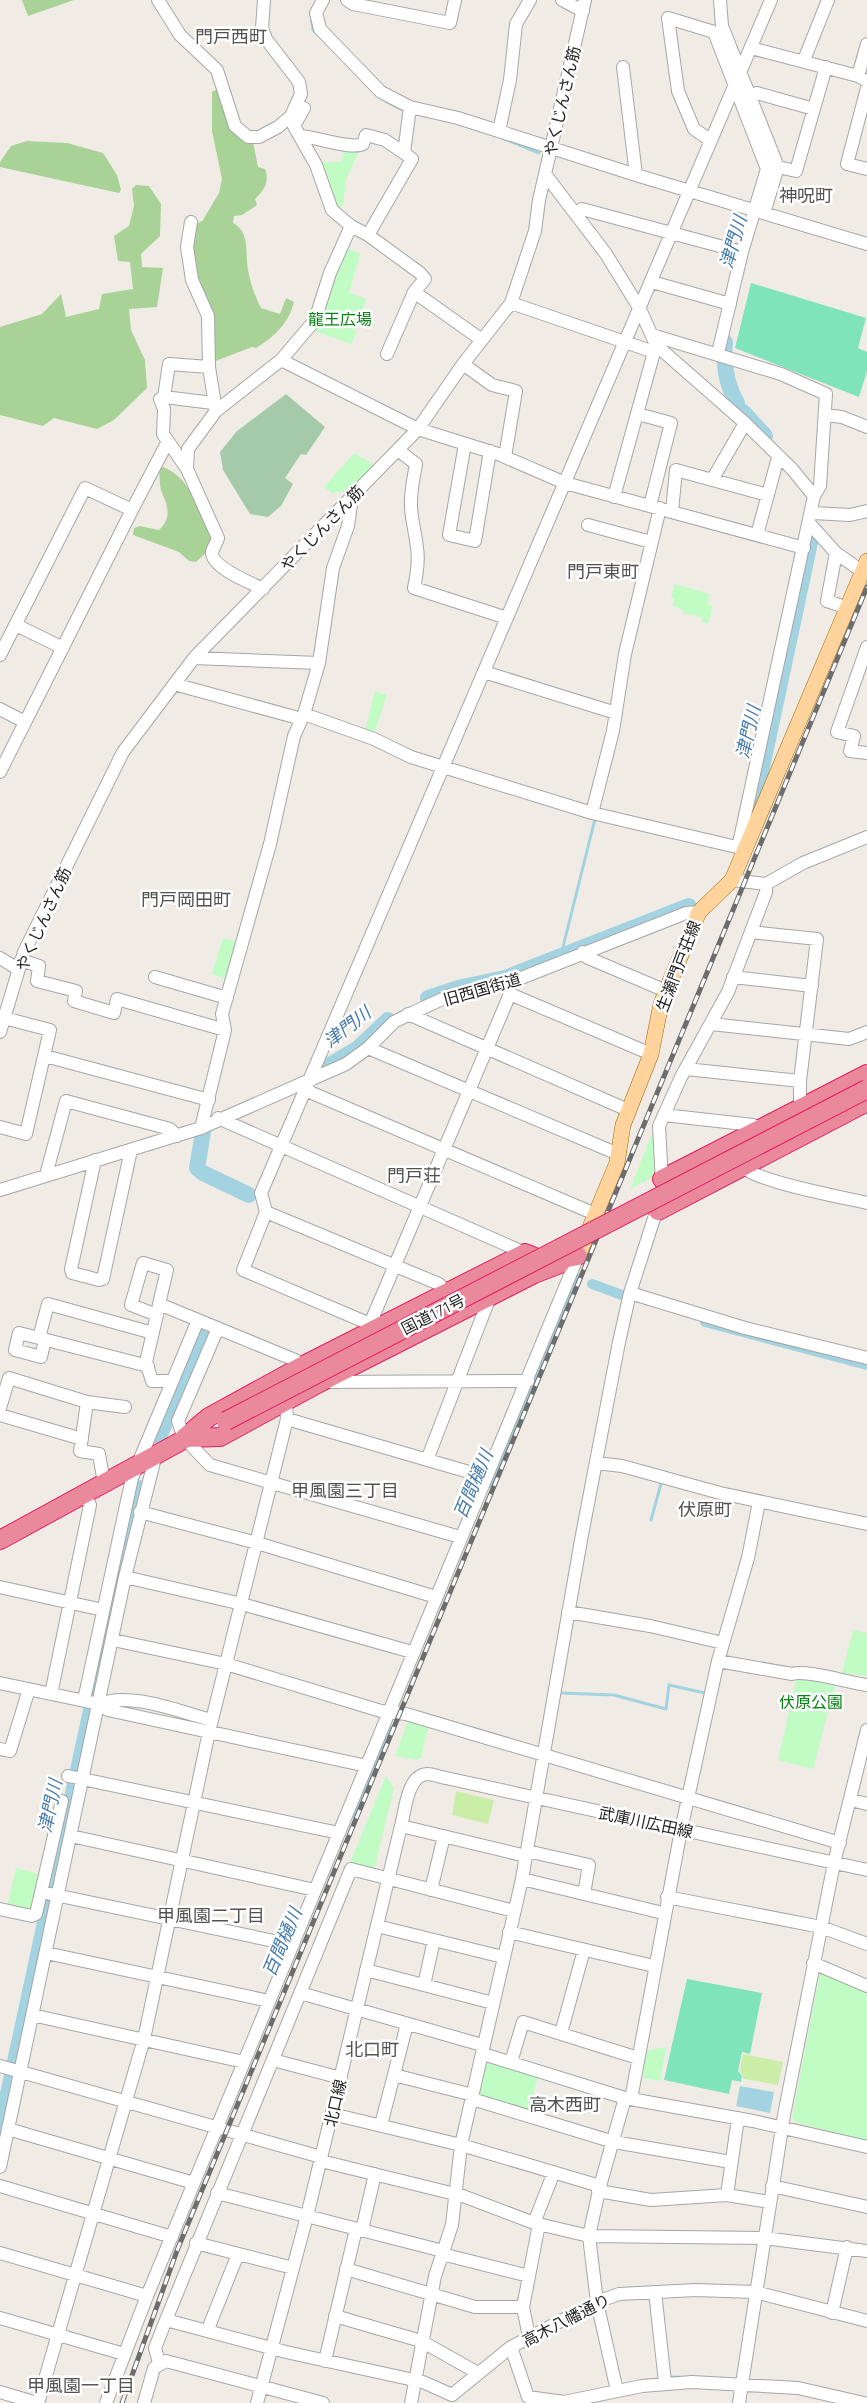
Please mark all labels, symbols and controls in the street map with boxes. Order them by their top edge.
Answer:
district label: 門戸西町 [195,25,267,48]
street label: やくじんさん筋 [540,44,584,158]
district label: 神呪町 [779,184,833,207]
water label: 津門川 [715,211,752,271]
park label: 龍王広場 [308,309,372,329]
street label: やくじんさん筋 [276,481,368,575]
district label: 門戸東町 [567,560,639,583]
water label: 津門川 [731,701,766,761]
street label: やくじんさん筋 [11,864,75,974]
district label: 門戸岡田町 [141,888,231,911]
street label: 生瀬門戸荘線 [651,918,705,1014]
street label: 旧西国街道 [441,968,523,1010]
water label: 津門川 [319,1000,377,1053]
district label: 門戸荘 [387,1164,441,1187]
street label: 国道171号 [398,1289,468,1339]
water label: 百間樋川 [448,1445,498,1522]
district label: 甲風園三丁目 [291,1479,399,1502]
district label: 伏原町 [678,1498,732,1521]
park label: 伏原公園 [779,1692,843,1712]
water label: 津門川 [33,1775,67,1835]
street label: 武庫川広田線 [597,1802,695,1842]
water label: 百間樋川 [257,1903,307,1980]
district label: 甲風園二丁目 [157,1904,265,1927]
district label: 北口町 [345,2038,399,2061]
street label: 北口線 [320,2077,350,2129]
district label: 高木西町 [529,2093,601,2116]
street label: 高木八幡通り [519,2289,613,2351]
district label: 甲風園一丁目 [27,2374,135,2397]

